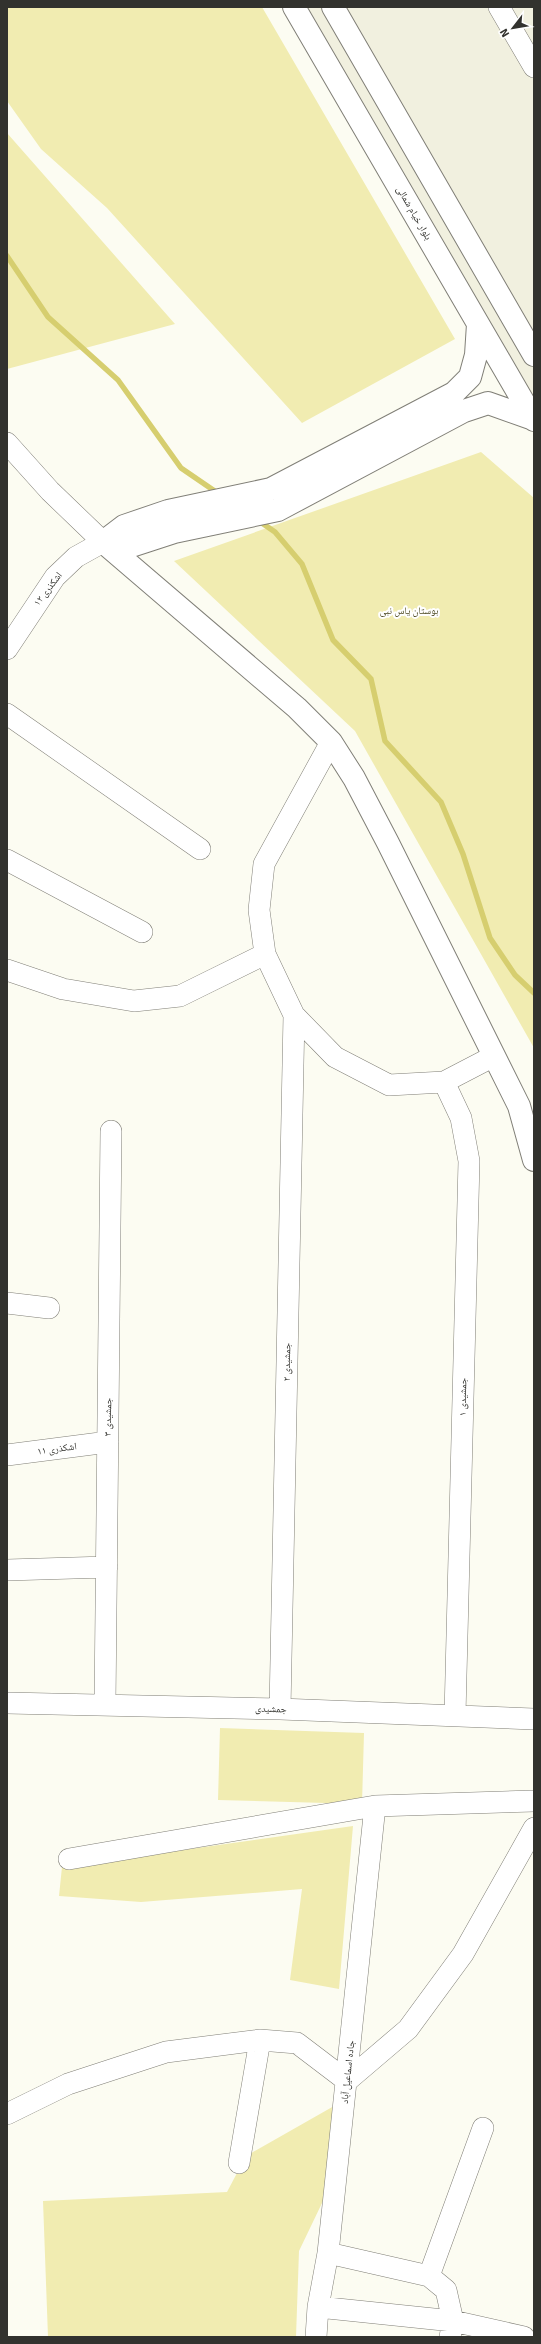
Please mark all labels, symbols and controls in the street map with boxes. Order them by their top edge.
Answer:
north arrow [493,8,533,48]
text: N [497,26,512,40]
street label: بلوار خیام شمالی [393,184,434,243]
street label: اشکذری ۱۲ [31,570,65,608]
park label: بوستان یاس نبی [379,605,439,617]
street label: جمشیدی ۲ [281,1342,293,1381]
street label: جمشیدی ۱ [457,1377,469,1416]
street label: جمشیدی ۳ [102,1397,114,1436]
street label: اشکذری ۱۱ [37,1440,77,1458]
street label: جمشیدی [255,1702,288,1716]
street label: جاده اسماعیل آباد [339,2039,357,2104]

